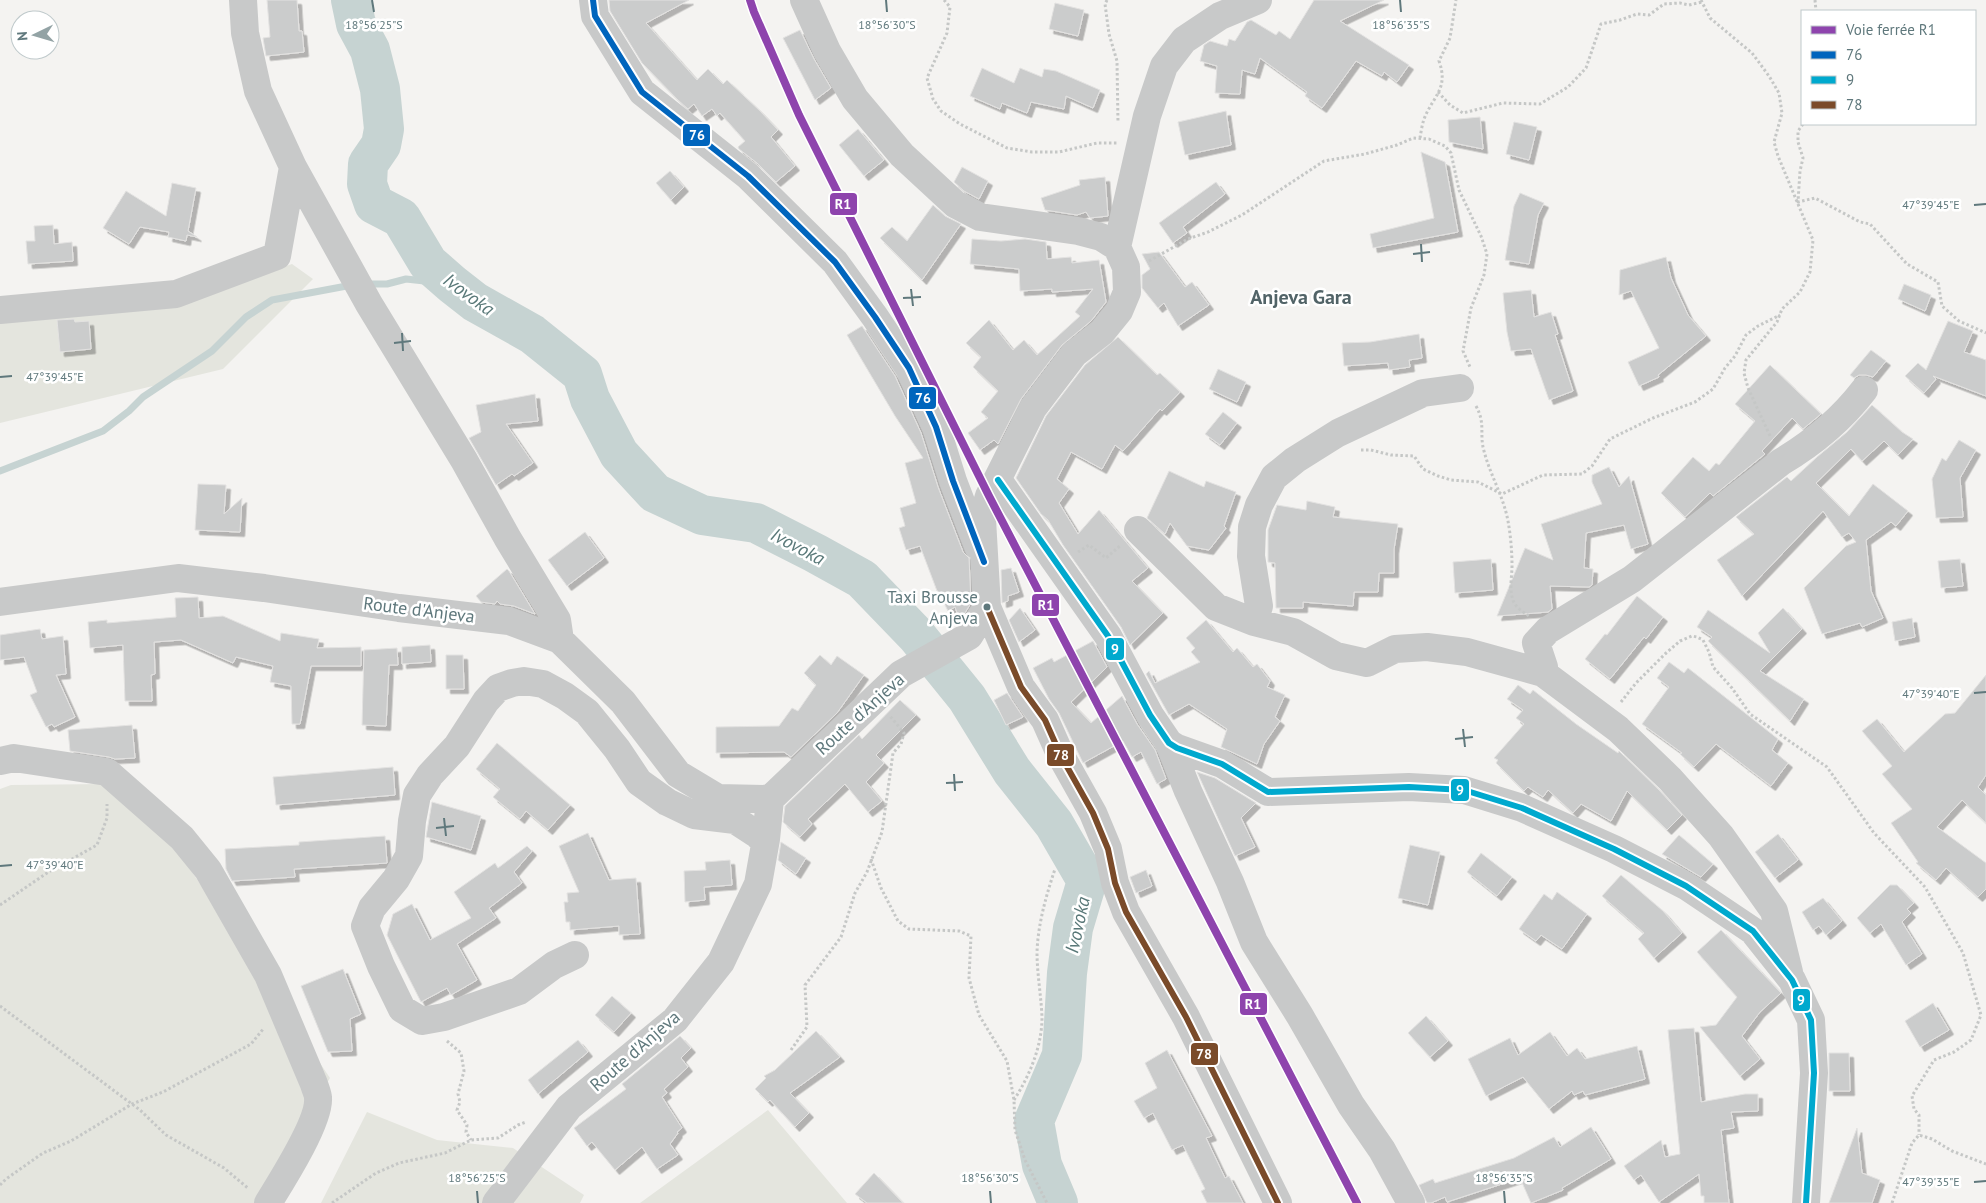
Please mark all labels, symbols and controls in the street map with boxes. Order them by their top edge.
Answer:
north arrow [10,10,60,60]
legend [1801,10,1976,125]
text: 18°56'25"S [345,17,403,32]
text: 18°56'30"S [858,17,916,32]
text: 18°56'35"S [1372,17,1430,32]
text: Voie ferrée R1 [1845,20,1936,39]
text: N [13,31,31,42]
text: 76 [1846,45,1862,64]
text: 9 [1846,70,1854,89]
text: 78 [1846,95,1862,114]
line badge: 76 [682,123,711,147]
text: 76 [689,126,705,144]
line badge: R1 [829,192,858,216]
text: R1 [835,195,851,213]
text: 47°39'45"E [1902,197,1960,212]
water label: Ivovoka [439,267,500,321]
district label: Anjeva Gara [1250,284,1352,310]
text: 47°39'45"E [26,369,84,384]
line badge: 76 [908,386,937,410]
text: 76 [915,389,931,407]
water label: Ivovoka [767,522,830,570]
place label: Taxi Brousse Anjeva [887,586,978,629]
street label: Route d'Anjeva [362,591,476,628]
line badge: R1 [1031,593,1060,617]
text: R1 [1038,596,1054,614]
marker: Taxi Brousse Anjeva [982,602,992,612]
line badge: 9 [1105,637,1125,661]
text: 9 [1111,640,1119,658]
street label: Route d'Anjeva [810,668,909,760]
text: 47°39'40"E [1902,686,1960,701]
line badge: 78 [1046,743,1075,767]
text: 78 [1053,746,1069,764]
line badge: 9 [1450,778,1470,802]
text: 9 [1456,781,1464,799]
text: 47°39'40"E [26,857,84,872]
water label: Ivovoka [1059,894,1095,956]
line badge: 9 [1792,988,1811,1012]
text: 9 [1797,991,1805,1009]
line badge: R1 [1239,992,1268,1016]
text: R1 [1245,995,1261,1013]
street label: Route d'Anjeva [585,1005,684,1096]
line badge: 78 [1190,1042,1219,1066]
text: 78 [1196,1045,1212,1063]
text: 18°56'25"S [448,1170,506,1185]
text: 18°56'30"S [961,1170,1019,1185]
text: 18°56'35"S [1475,1170,1533,1185]
text: 47°39'35"E [1902,1174,1960,1189]

